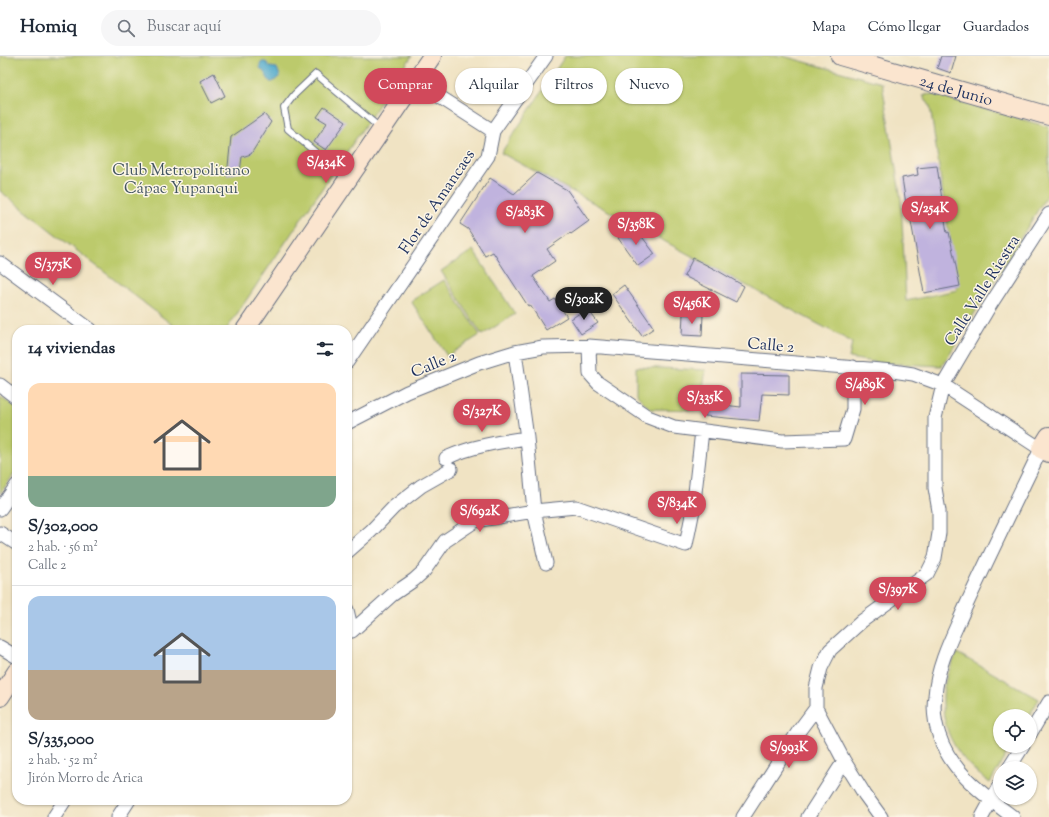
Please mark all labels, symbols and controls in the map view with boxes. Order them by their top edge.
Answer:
search box [101,10,381,46]
text: Homiq [20,14,77,41]
icon: search [115,17,137,39]
text: Buscar aquí [147,17,221,38]
text: Mapa [812,18,846,38]
text: Cómo llegar [868,18,941,38]
text: Guardados [963,18,1029,38]
chip: Comprar [364,68,447,104]
chip: Alquilar [455,68,533,104]
chip: Filtros [541,68,607,104]
chip: Nuevo [615,68,683,104]
street label: 24 de Junio [916,70,995,113]
street label: Flor de Amancaes [394,145,482,259]
pin: S/434K [293,150,359,184]
text: S/434K [306,154,346,172]
park label: Club Metropolitano Cápac Yupanqui [112,160,250,201]
pin: S/254K [897,196,963,230]
pin: S/283K [492,200,558,234]
text: S/254K [911,200,949,218]
text: S/283K [505,204,545,222]
pin: S/358K [603,212,669,246]
text: S/358K [617,216,655,234]
street label: Calle Valle Riestra [940,231,1027,351]
pin: S/375K [20,252,86,286]
text: S/375K [34,256,72,274]
pin: S/302K [551,287,617,321]
text: S/302K [564,291,604,309]
pin: S/456K [659,291,725,325]
text: S/456K [673,295,711,313]
street label: Calle 2 [746,333,796,360]
text: 14 viviendas [28,337,115,361]
icon: filters [314,338,336,360]
street label: Calle 2 [408,346,461,385]
pin: S/489K [832,372,898,406]
text: S/489K [845,376,885,394]
pin: S/335K [672,385,738,419]
text: S/335K [687,389,723,407]
pin: S/327K [449,399,515,433]
text: S/327K [462,403,502,421]
icon: home [146,409,218,481]
pin: S/834K [644,491,710,525]
text: S/834K [657,495,697,513]
pin: S/692K [447,499,513,533]
text: S/692K [460,503,500,521]
text: S/302,000 [28,515,98,539]
text: 2 hab. · 56 m² [28,539,98,557]
text: Calle 2 [28,557,66,575]
pin: S/397K [865,577,931,611]
text: S/397K [878,581,918,599]
icon: home [146,622,218,694]
map controls [993,709,1037,805]
button: locate [993,709,1037,753]
text: S/335,000 [28,728,94,752]
pin: S/993K [756,735,822,769]
text: S/993K [769,739,809,757]
text: 2 hab. · 52 m² [28,752,98,770]
button: layers [993,761,1037,805]
text: Jirón Morro de Arica [28,770,143,788]

